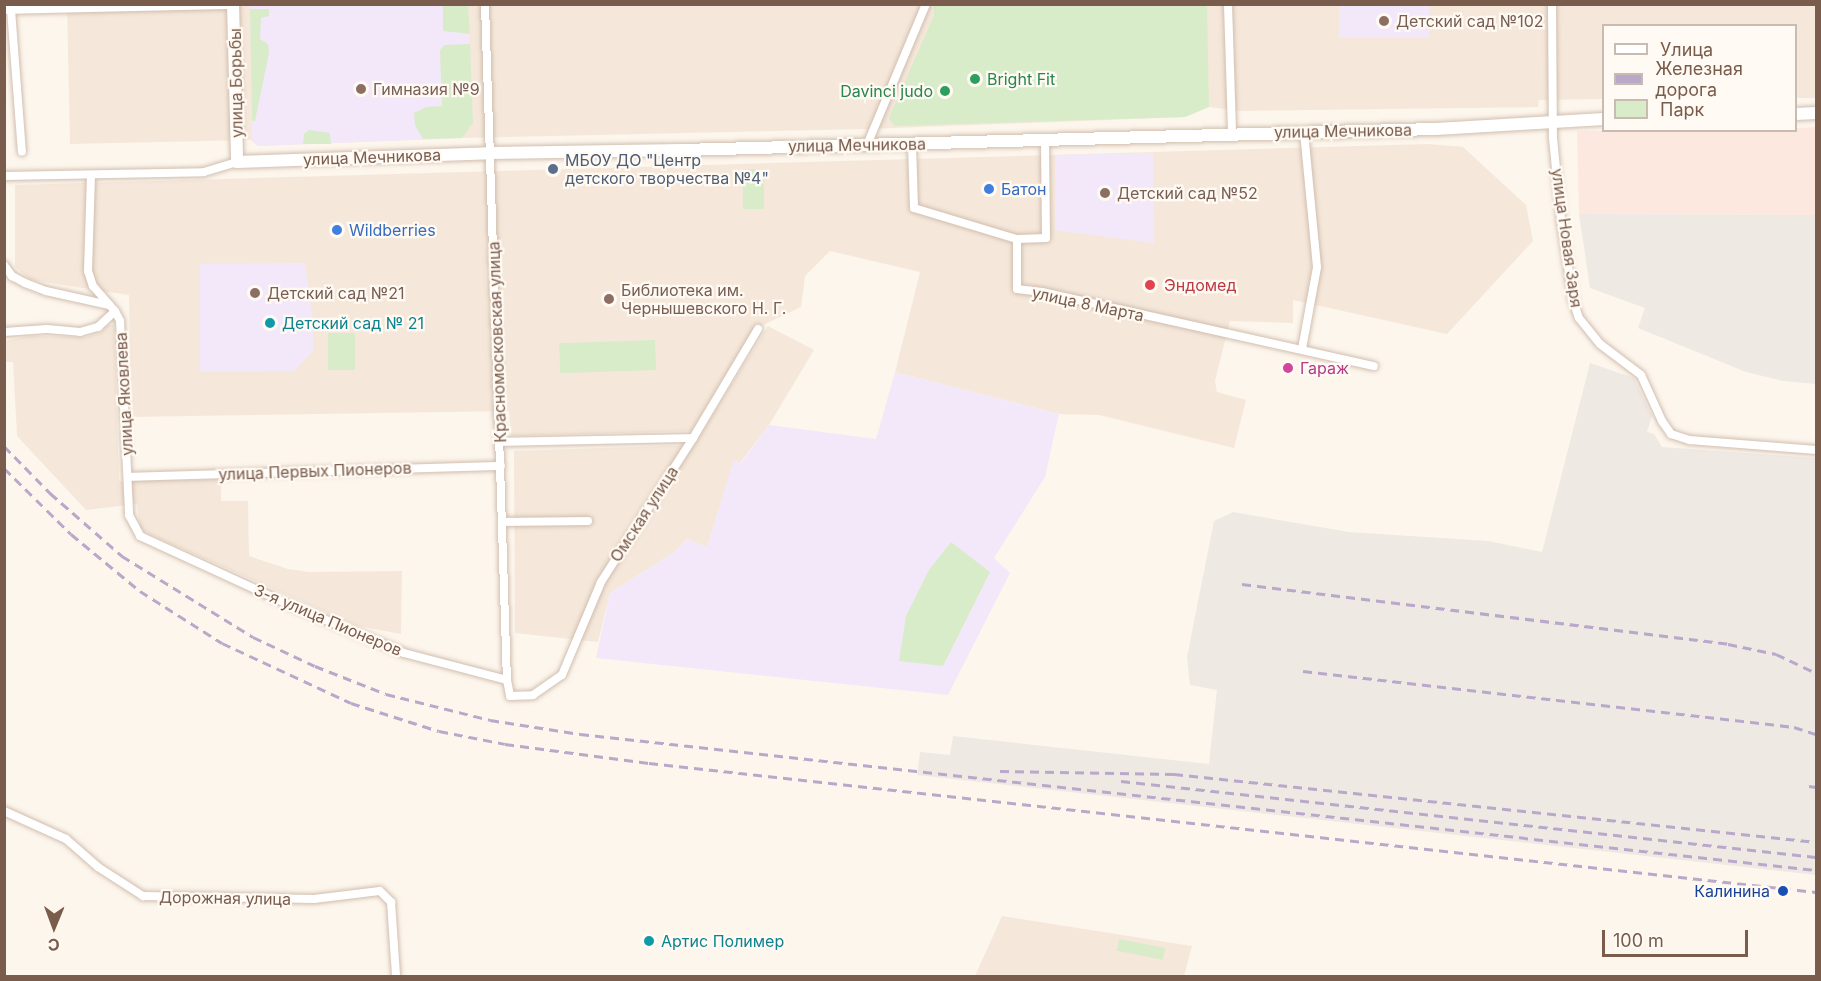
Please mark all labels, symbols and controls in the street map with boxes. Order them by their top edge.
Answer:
place label: Детский сад №102 [1396,11,1544,31]
marker: Детский сад №102 [1377,14,1391,28]
legend [1602,24,1797,132]
street label: улица Борьбы [225,28,247,138]
text: Улица [1660,39,1713,60]
text: Железная дорога [1655,58,1743,100]
place label: Bright Fit [987,69,1055,89]
marker: Bright Fit [968,72,982,86]
place label: Гимназия №9 [373,79,480,99]
place label: Davinci judo [840,81,933,101]
marker: Гимназия №9 [354,82,368,96]
marker: Davinci judo [938,84,952,98]
text: Парк [1660,99,1704,120]
street label: улица Мечникова [1274,120,1412,142]
street label: улица Мечникова [788,134,926,156]
street label: улица Мечникова [303,145,441,169]
place label: МБОУ ДО "Центр детского творчества №4" [565,150,769,188]
marker: МБОУ ДО "Центр детского творчества №4" [546,162,560,176]
street label: улица Новая Заря [1548,167,1586,309]
place label: Батон [1001,179,1047,199]
marker: Батон [982,182,996,196]
place label: Детский сад №52 [1117,183,1258,203]
marker: Детский сад №52 [1098,186,1112,200]
place label: Wildberries [349,220,436,240]
marker: Wildberries [330,223,344,237]
street label: Красномосковская улица [484,241,510,443]
place label: Эндомед [1164,275,1236,295]
marker: Эндомед [1141,276,1159,294]
place label: Библиотека им. Чернышевского Н. Г. [621,280,786,318]
place label: Детский сад №21 [267,283,404,303]
street label: улица 8 Марта [1030,283,1146,325]
marker: Детский сад №21 [248,286,262,300]
marker: Библиотека им. Чернышевского Н. Г. [602,292,616,306]
place label: Детский сад № 21 [282,313,424,333]
marker: Детский сад № 21 [263,316,277,330]
street label: улица Яковлева [111,332,137,456]
place label: Гараж [1300,358,1349,378]
marker: Гараж [1281,361,1295,375]
street label: улица Первых Пионеров [218,458,412,484]
street label: Омская улица [606,463,682,565]
street label: 3-я улица Пионеров [251,580,405,660]
place label: Калинина [1694,881,1770,901]
marker: Калинина [1774,882,1792,900]
street label: Дорожная улица [159,887,291,909]
north arrow [24,897,84,957]
scale bar [1605,918,1750,956]
text: 100 m [1613,930,1664,951]
place label: Артис Полимер [661,931,784,951]
marker: Артис Полимер [642,934,656,948]
text: С [48,935,60,955]

